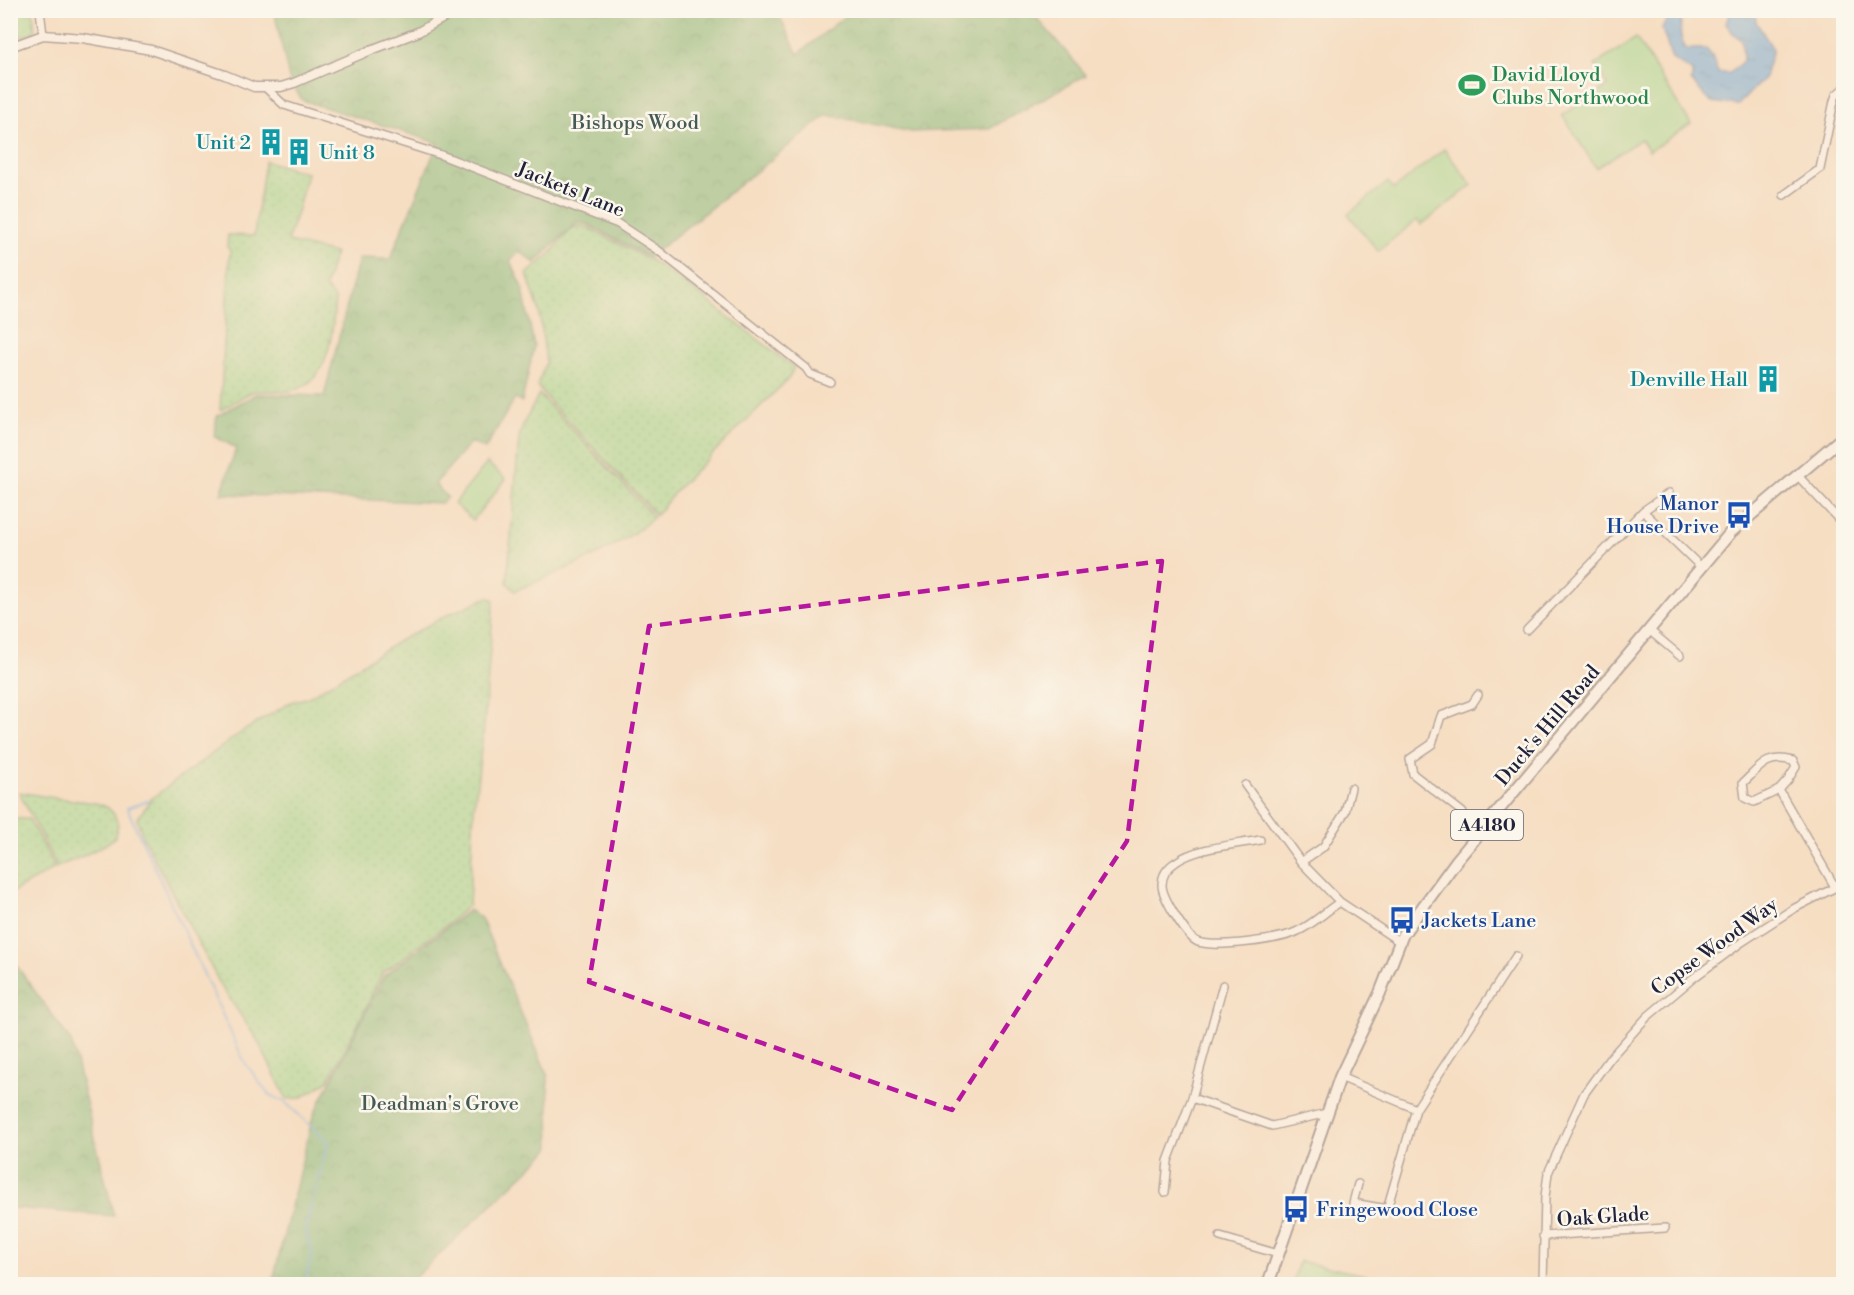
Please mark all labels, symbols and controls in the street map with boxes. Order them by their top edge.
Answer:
place label: David Lloyd Clubs Northwood [1492,63,1650,111]
sports icon: David Lloyd Clubs Northwood [1457,70,1487,100]
park label: Bishops Wood [570,111,699,136]
building icon: Unit 2 [256,127,286,157]
place label: Unit 2 [196,131,251,156]
building icon: Unit 8 [284,137,314,167]
place label: Unit 8 [319,141,375,166]
street label: Jackets Lane [512,157,628,223]
building icon: Denville Hall [1753,364,1783,394]
place label: Denville Hall [1630,368,1748,393]
place label: Manor House Drive [1606,492,1719,540]
bus stop icon: Manor House Drive [1724,500,1754,530]
street label: Duck's Hill Road [1490,660,1606,791]
road number: A4180 [1451,810,1523,840]
street label: Copse Wood Way [1647,893,1783,1002]
bus stop icon: Jackets Lane [1387,905,1417,935]
place label: Jackets Lane [1421,909,1536,934]
park label: Deadman's Grove [361,1092,519,1117]
bus stop icon: Fringewood Close [1281,1194,1311,1224]
place label: Fringewood Close [1316,1198,1478,1223]
street label: Oak Glade [1556,1202,1650,1233]

